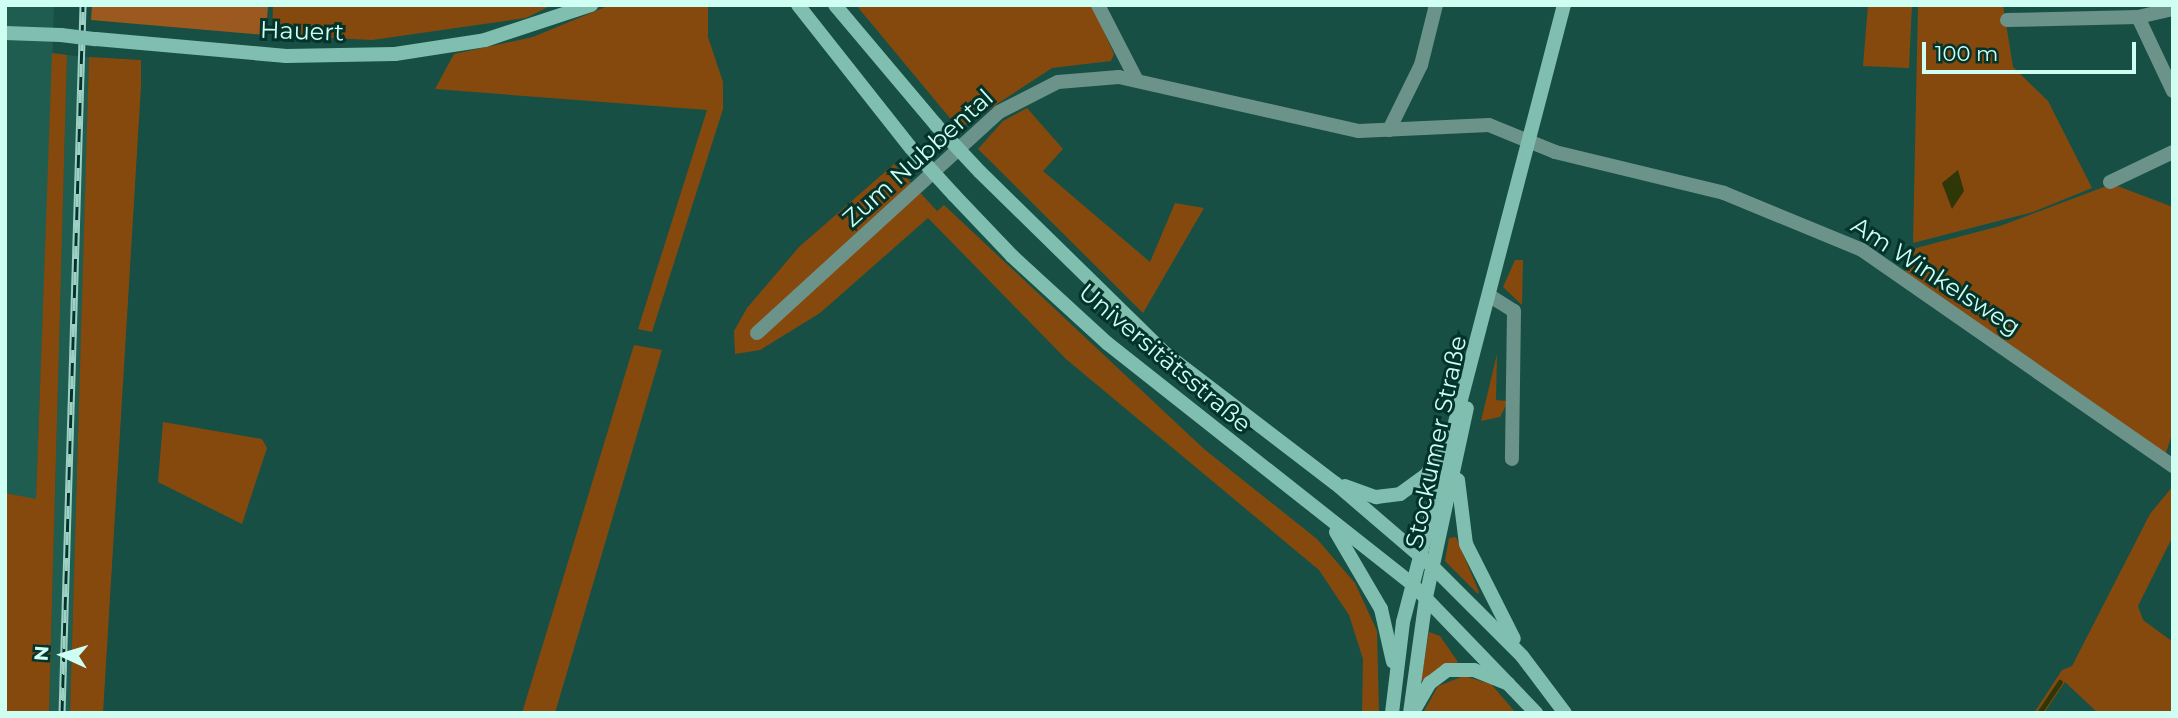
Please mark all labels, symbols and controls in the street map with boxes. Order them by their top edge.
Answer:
street label: Hauert [260,15,344,47]
scale bar [1926,28,2140,72]
text: 100 m [1935,41,1998,66]
street label: Zum Nubbental [837,83,999,233]
street label: Am Winkelsweg [1846,211,2026,341]
street label: Universitätsstraße [1073,278,1257,438]
street label: Stockumer Straße [1399,333,1473,551]
north arrow [28,620,98,690]
text: N [30,645,54,662]

